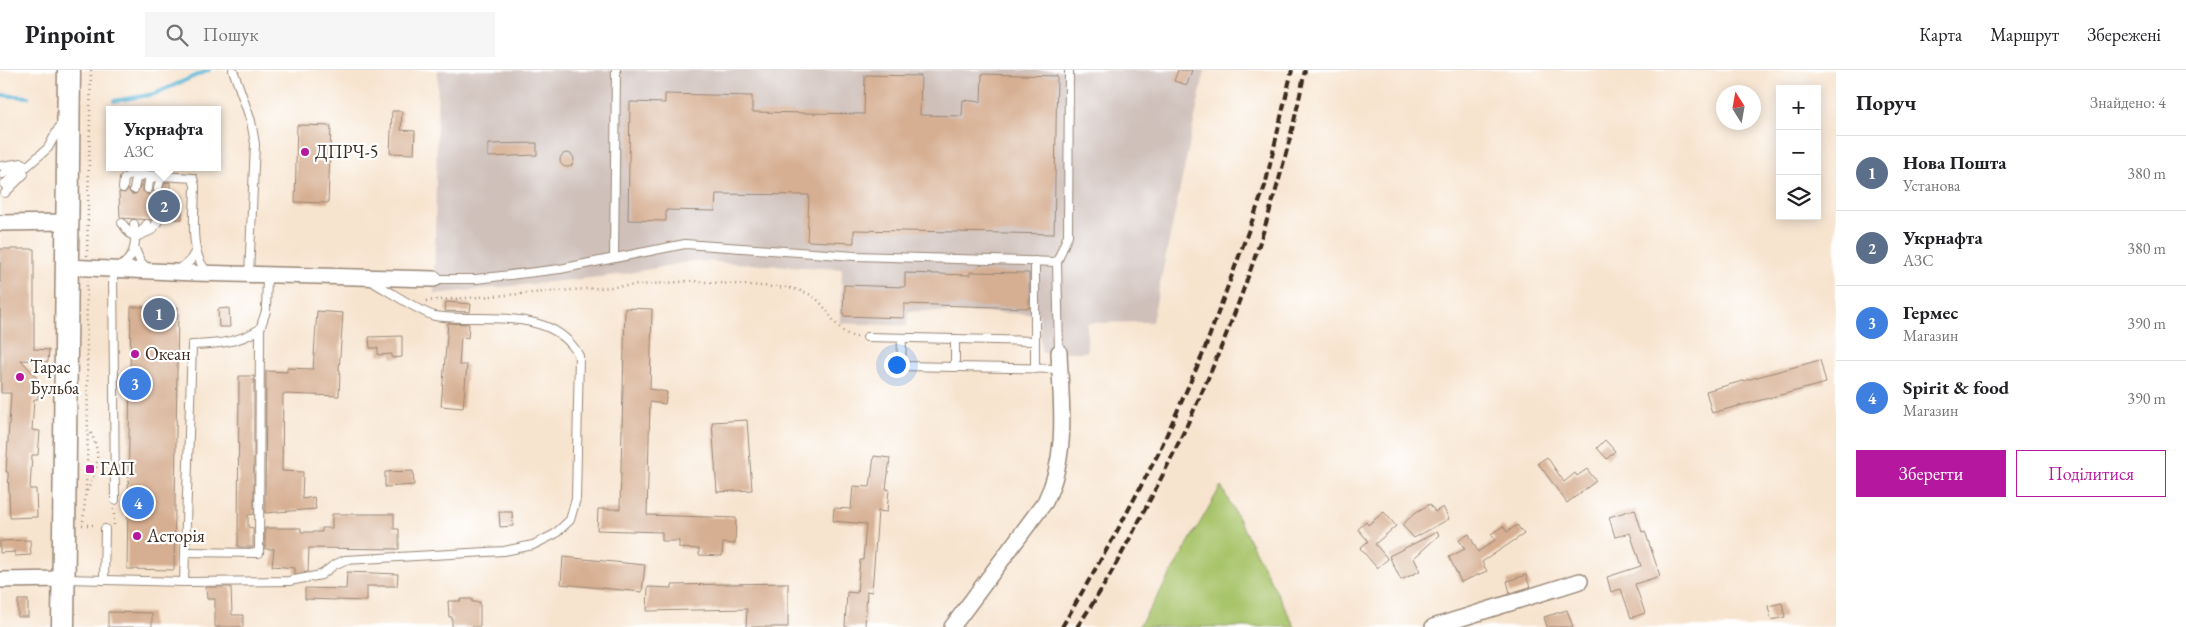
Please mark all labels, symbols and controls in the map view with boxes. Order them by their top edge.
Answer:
search box [145,12,495,57]
text: Pinpoint [25,19,115,50]
icon: search [163,21,191,49]
text: Пошук [203,22,259,47]
text: Карта [1919,23,1962,46]
text: Маршрут [1990,23,2059,46]
text: Збережені [2087,23,2161,46]
north arrow [1716,85,1761,130]
map controls [1776,85,1821,220]
button: + [1776,85,1821,130]
text: Поруч [1856,89,1916,116]
text: Знайдено: 4 [2090,92,2166,113]
popup [106,106,221,171]
text: Укрнафта [124,116,203,141]
button: − [1776,130,1821,175]
place label: ДПРЧ-5 [315,140,378,163]
text: АЗС [124,141,154,162]
marker: ДПРЧ-5 [299,146,311,158]
text: Нова Пошта [1903,150,2007,175]
text: 1 [1868,163,1876,184]
text: 380 m [2127,163,2166,184]
button: layers [1776,175,1821,220]
text: Установа [1903,175,1960,196]
pin: 2 [148,187,180,225]
text: Укрнафта [1903,225,1983,250]
text: 2 [1868,238,1876,259]
text: 380 m [2127,238,2166,259]
text: АЗС [1903,250,1934,271]
pin: 1 [143,295,175,333]
text: Гермес [1903,300,1958,325]
text: 3 [1868,313,1876,334]
text: 390 m [2127,313,2166,334]
text: Магазин [1903,325,1958,346]
place label: Океан [145,342,191,365]
marker: Океан [129,348,141,360]
your location [884,352,910,378]
place label: Тарас Бульба [30,355,80,399]
pin: 3 [119,365,151,403]
marker: Тарас Бульба [14,371,26,383]
text: Spirit & food [1903,375,2009,400]
text: 4 [1868,388,1876,409]
text: 390 m [2127,388,2166,409]
text: Магазин [1903,400,1958,421]
button: Зберегти [1856,450,2006,497]
button: Поділитися [2016,450,2166,497]
place label: ГАП [100,457,135,480]
marker: ГАП [84,463,96,475]
pin: 4 [122,484,154,522]
place label: Асторія [146,524,205,547]
marker: Асторія [131,530,143,542]

